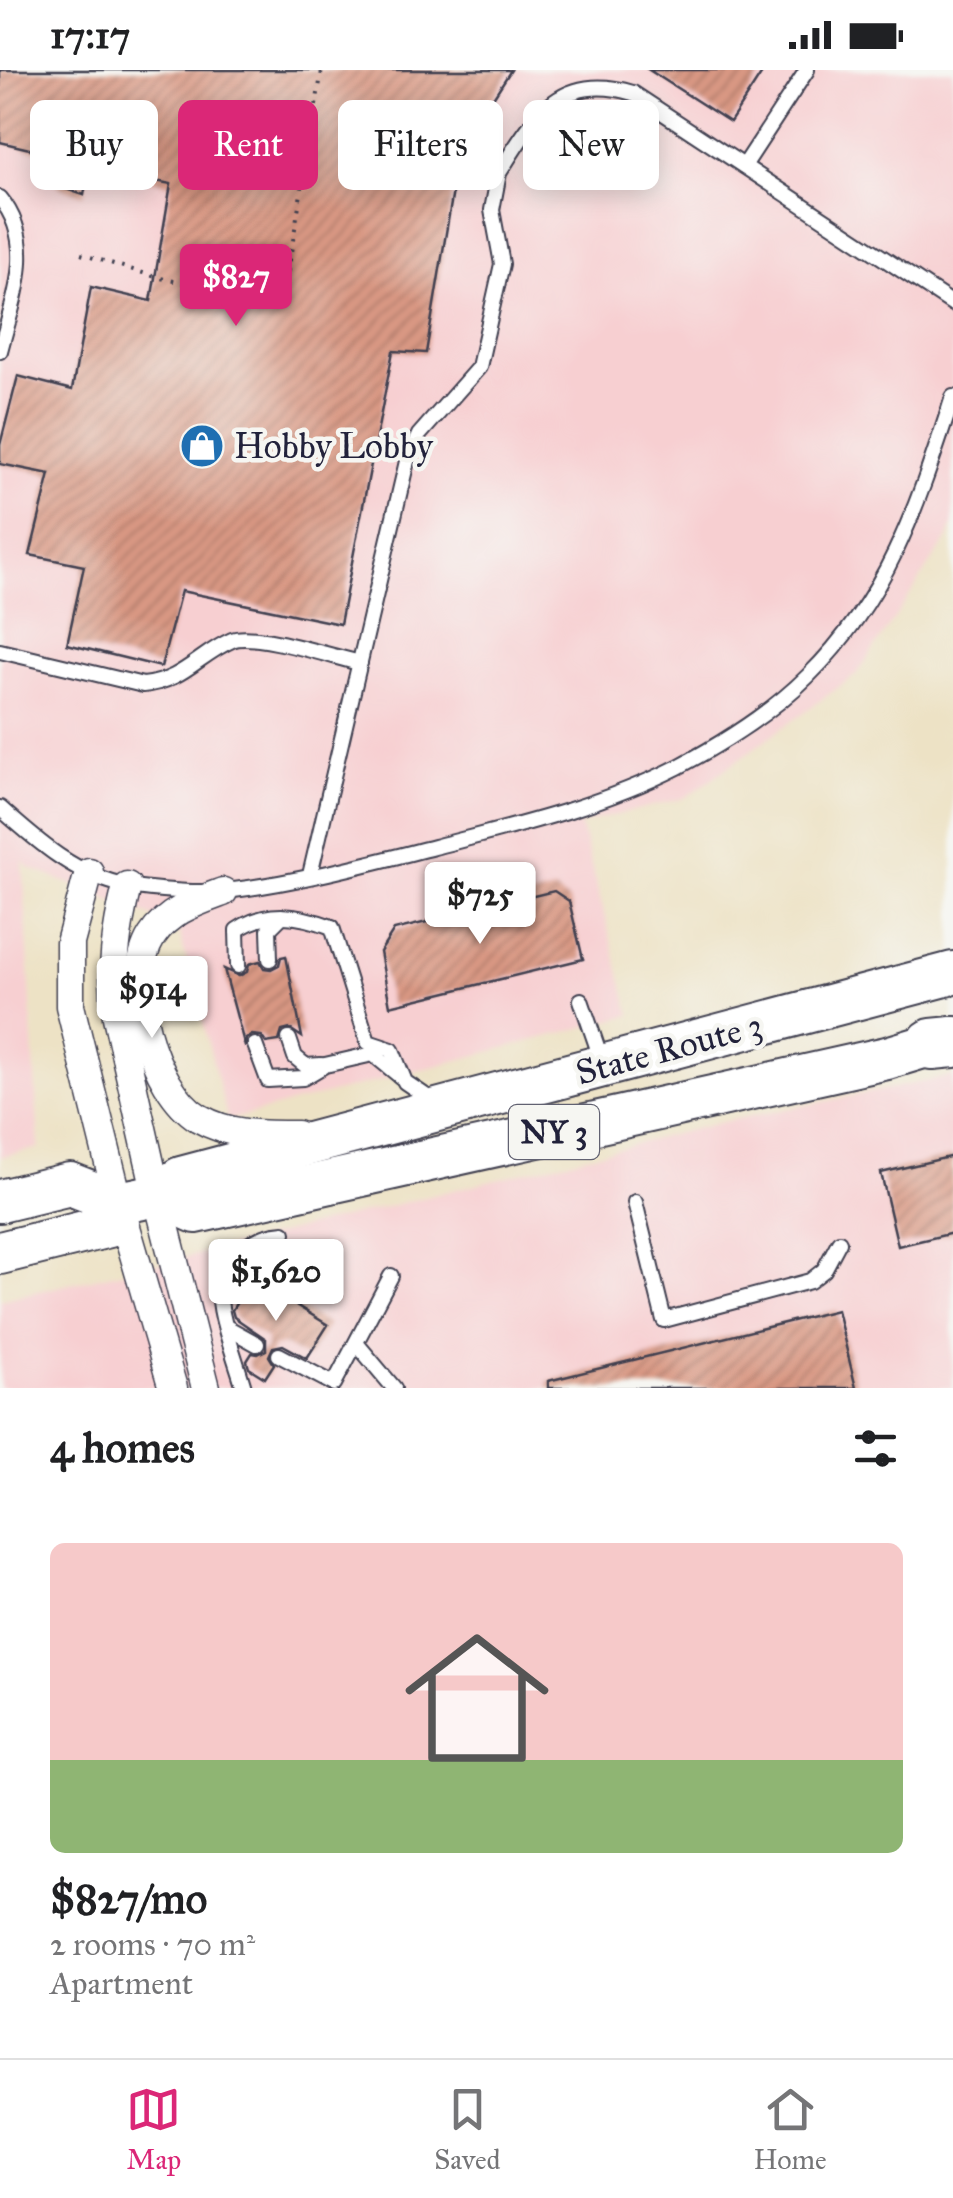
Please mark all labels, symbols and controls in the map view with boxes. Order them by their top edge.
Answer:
text: 17:17 [50,12,130,58]
chip: Buy [30,100,158,190]
chip: Rent [178,100,318,190]
chip: Filters [338,100,503,190]
chip: New [523,100,659,190]
pin: $827 [177,244,295,329]
text: $827 [202,257,270,296]
shop icon: Hobby Lobby [179,423,225,469]
place label: Hobby Lobby [234,425,433,468]
pin: $725 [421,862,539,947]
text: $725 [447,875,513,914]
pin: $914 [93,956,211,1041]
text: $914 [119,969,185,1008]
street label: State Route 3 [571,1003,767,1095]
road number: NY 3 [509,1105,599,1159]
pin: $1,620 [195,1239,357,1324]
text: $1,620 [231,1252,321,1291]
icon: filters [848,1421,903,1476]
text: 4 homes [50,1422,195,1474]
icon: home [387,1608,567,1788]
text: $827/mo [50,1873,207,1925]
text: 2 rooms · 70 m² [50,1925,255,1964]
text: Apartment [50,1964,193,2003]
tab: Map [126,2082,181,2177]
tab: Saved [434,2082,501,2177]
tab: Home [753,2082,827,2177]

